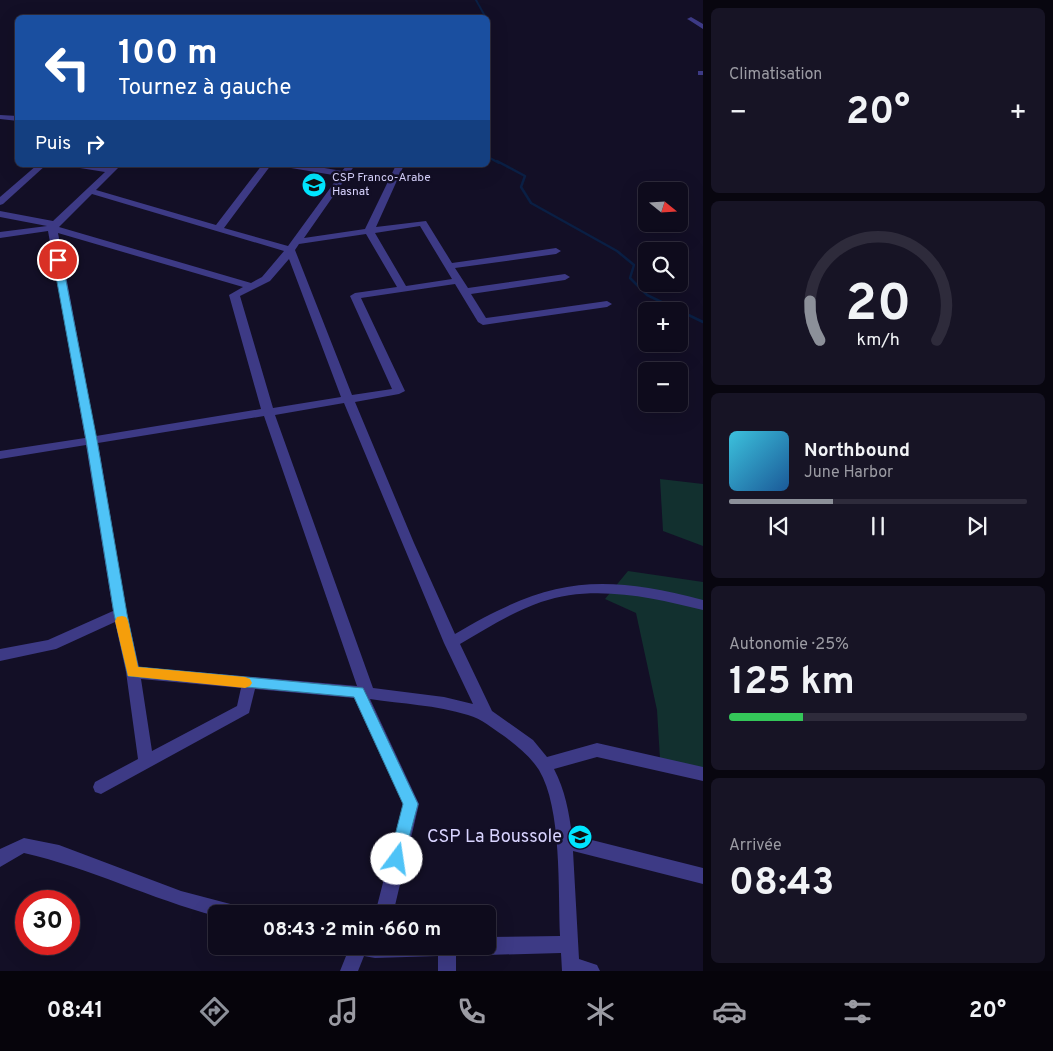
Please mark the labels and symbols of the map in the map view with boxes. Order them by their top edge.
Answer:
place label: CSP Franco-Arabe Hasnat [332,170,431,200]
school or university icon: CSP Franco-Arabe Hasnat [301,172,327,198]
north arrow [638,182,688,232]
pin [37,239,79,281]
school or university icon: CSP La Boussole [567,824,593,850]
place label: CSP La Boussole [427,826,562,849]
position arrow [370,832,422,884]
speed limit sign: 30 [15,890,80,955]

